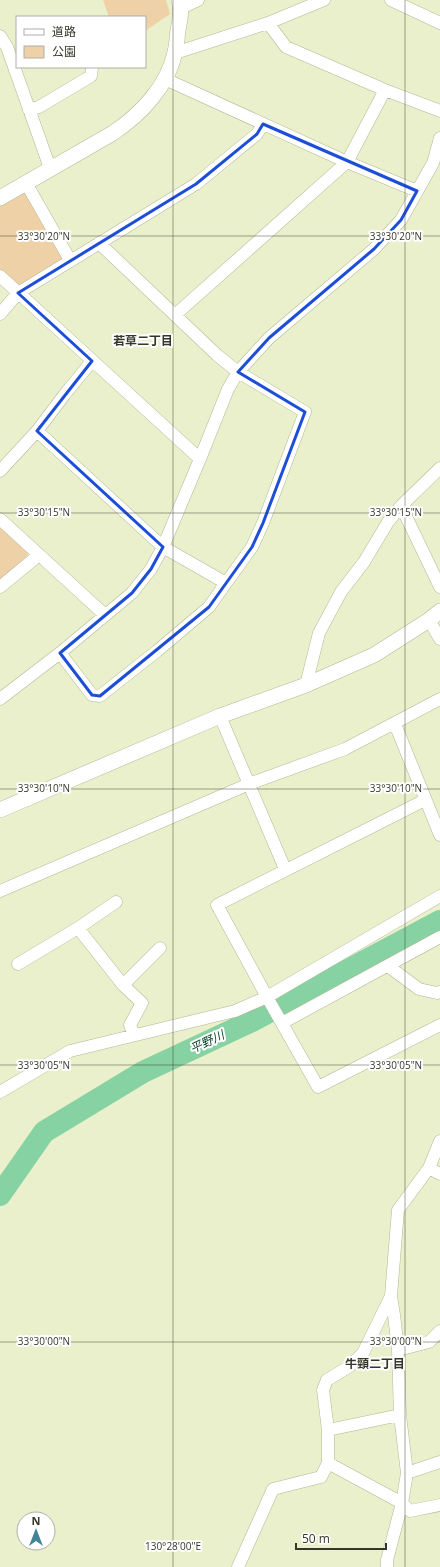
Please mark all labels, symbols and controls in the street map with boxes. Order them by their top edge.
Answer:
legend [16,16,146,68]
text: 道路 [52,23,76,40]
text: 公園 [52,43,76,60]
text: 33°30'20"N [18,229,70,243]
text: 33°30'20"N [370,229,422,243]
district label: 若草二丁目 [113,332,173,349]
text: 33°30'15"N [18,505,70,519]
text: 33°30'15"N [370,505,422,519]
text: 33°30'10"N [18,781,70,795]
text: 33°30'10"N [370,781,422,795]
water label: 平野川 [187,1025,229,1057]
text: 33°30'05"N [18,1058,70,1072]
text: 33°30'05"N [370,1058,422,1072]
text: 33°30'00"N [18,1334,70,1348]
text: 33°30'00"N [370,1334,422,1348]
district label: 牛頸二丁目 [345,1355,405,1372]
north arrow [16,1511,56,1551]
text: N [32,1513,40,1528]
scale bar [296,1525,386,1551]
text: 50 m [302,1530,330,1547]
text: 130°28'00"E [145,1539,201,1553]

